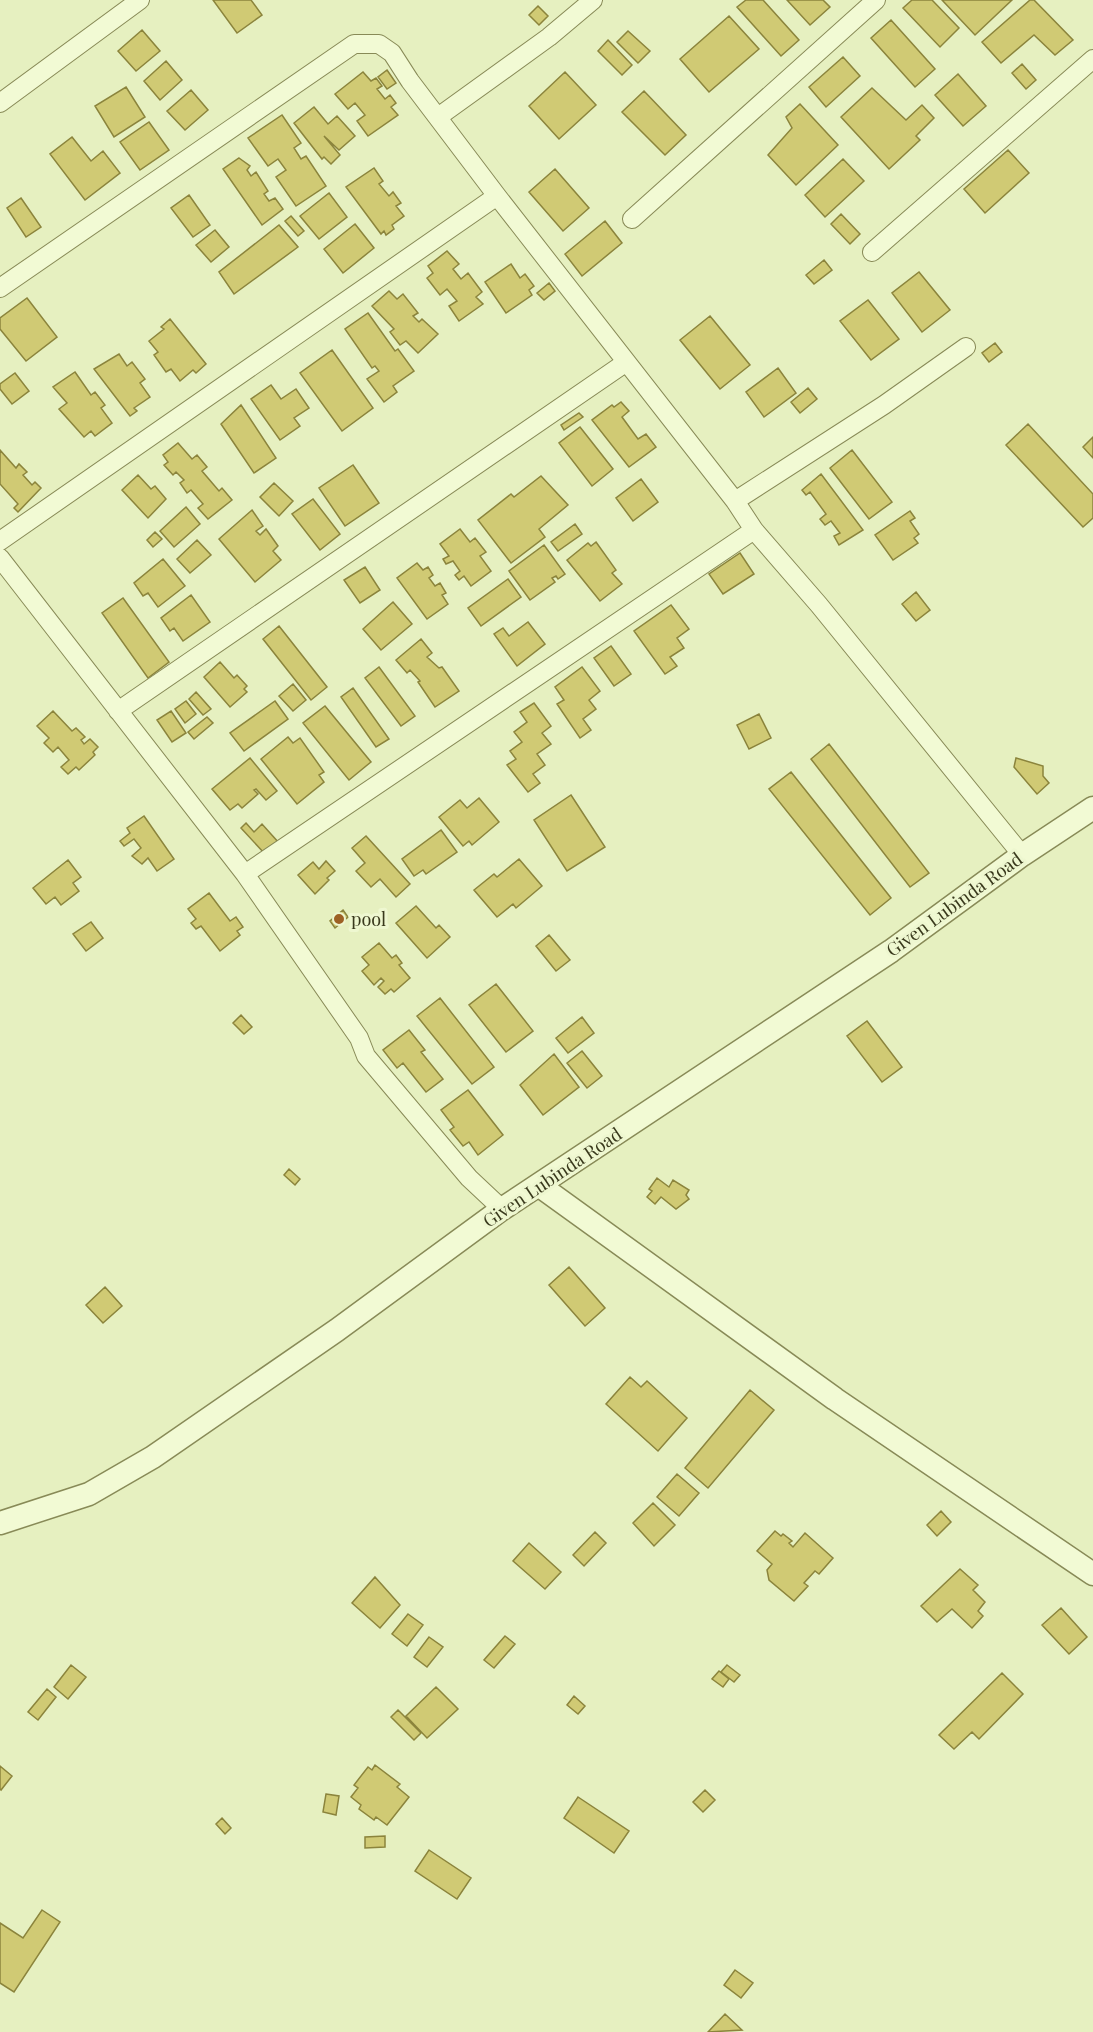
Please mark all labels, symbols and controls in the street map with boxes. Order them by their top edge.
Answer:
street label: Given Lubinda Road [881,846,1027,962]
place label: pool [351,907,386,931]
marker: pool [332,912,346,926]
street label: Given Lubinda Road [478,1121,627,1232]

